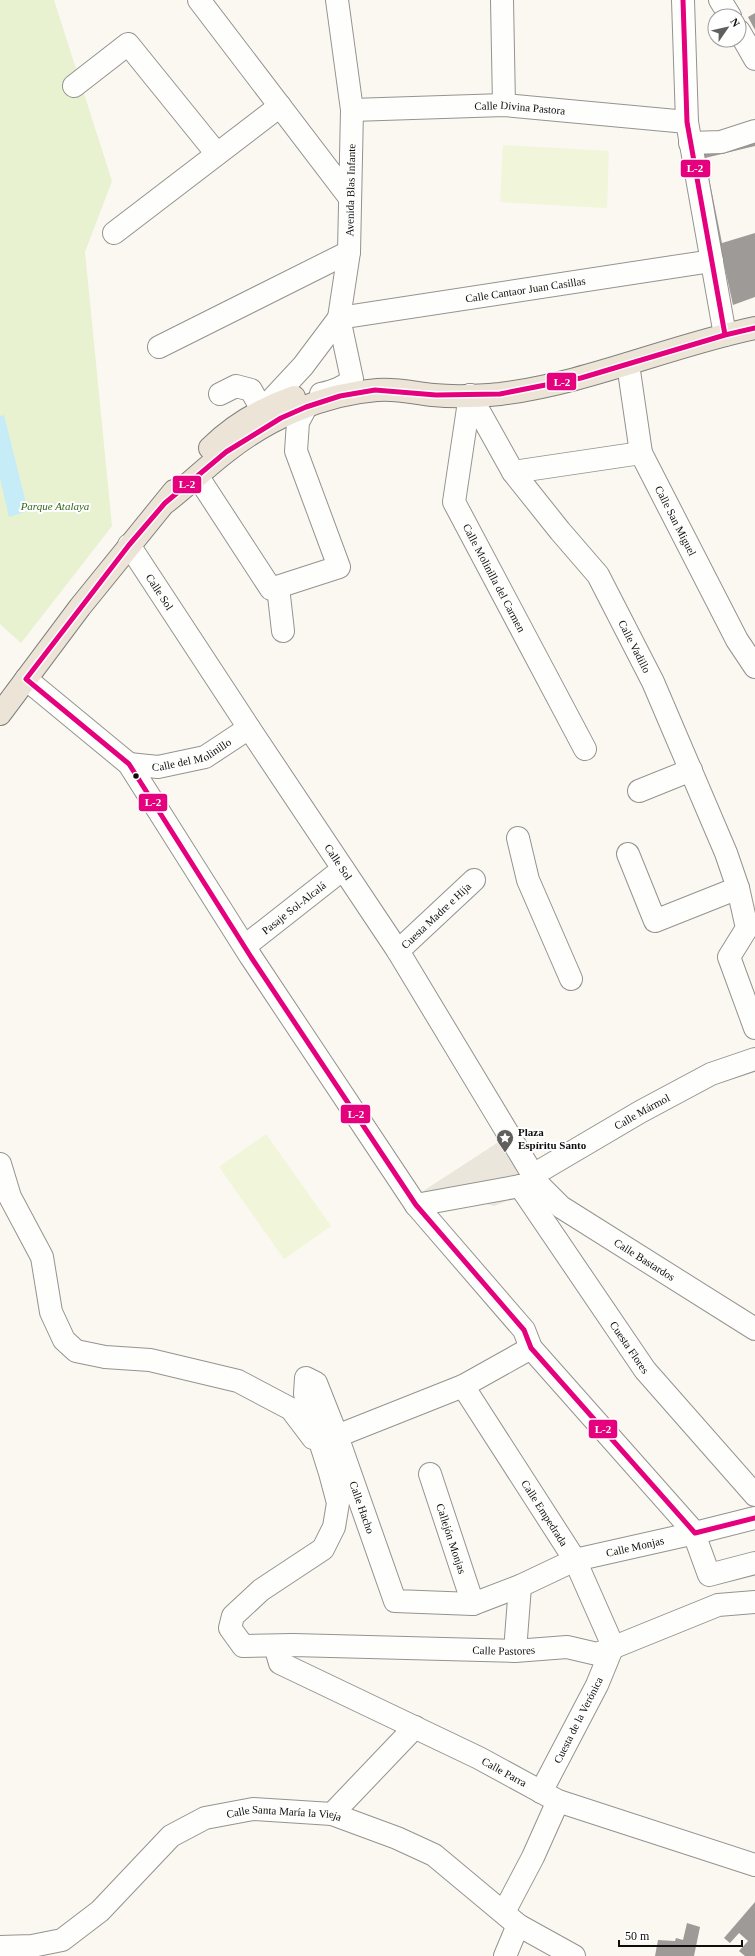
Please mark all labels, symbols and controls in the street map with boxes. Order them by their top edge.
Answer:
north arrow [707,8,747,48]
text: N [728,16,743,29]
street label: Calle Divina Pastora [474,99,566,117]
street label: Avenida Blas Infante [343,143,357,237]
line badge: L-2 [680,159,711,178]
text: L-2 [687,162,704,174]
street label: Calle Cantaor Juan Casillas [465,274,586,305]
line badge: L-2 [546,372,577,391]
text: L-2 [554,376,571,388]
line badge: L-2 [172,475,202,494]
text: L-2 [179,478,196,490]
street label: Calle San Miguel [653,484,699,558]
park label: Parque Atalaya [20,500,90,512]
street label: Calle Molinilla del Carmen [461,522,528,634]
street label: Calle Sol [144,572,176,612]
street label: Calle Vadillo [616,618,653,675]
street label: Calle del Molinillo [151,735,234,773]
unlabelled marker [131,771,141,781]
line badge: L-2 [138,793,168,812]
text: L-2 [145,796,162,808]
street label: Calle Sol [322,842,355,882]
street label: Pasaje Sol-Alcalá [259,879,328,937]
street label: Cuesta Madre e Hija [399,880,473,951]
street label: Calle Mármol [612,1091,672,1132]
line badge: L-2 [340,1104,371,1124]
text: L-2 [348,1108,365,1120]
place label: Plaza Espíritu Santo [518,1126,587,1151]
place icon: Plaza Espíritu Santo [495,1128,515,1153]
street label: Calle Bastardos [612,1236,677,1283]
street label: Cuesta Flores [608,1319,651,1376]
line badge: L-2 [588,1419,618,1439]
text: L-2 [595,1423,612,1435]
street label: Calle Empedrada [519,1478,570,1548]
street label: Calle Hacho [347,1479,377,1536]
street label: Callejón Monjas [434,1502,469,1575]
street label: Calle Monjas [605,1534,665,1559]
street label: Calle Pastores [472,1643,535,1657]
street label: Cuesta de la Verónica [551,1675,605,1765]
street label: Calle Parra [480,1755,529,1789]
street label: Calle Santa María la Vieja [225,1803,343,1823]
scale bar [619,1922,742,1948]
text: 50 m [625,1929,650,1943]

